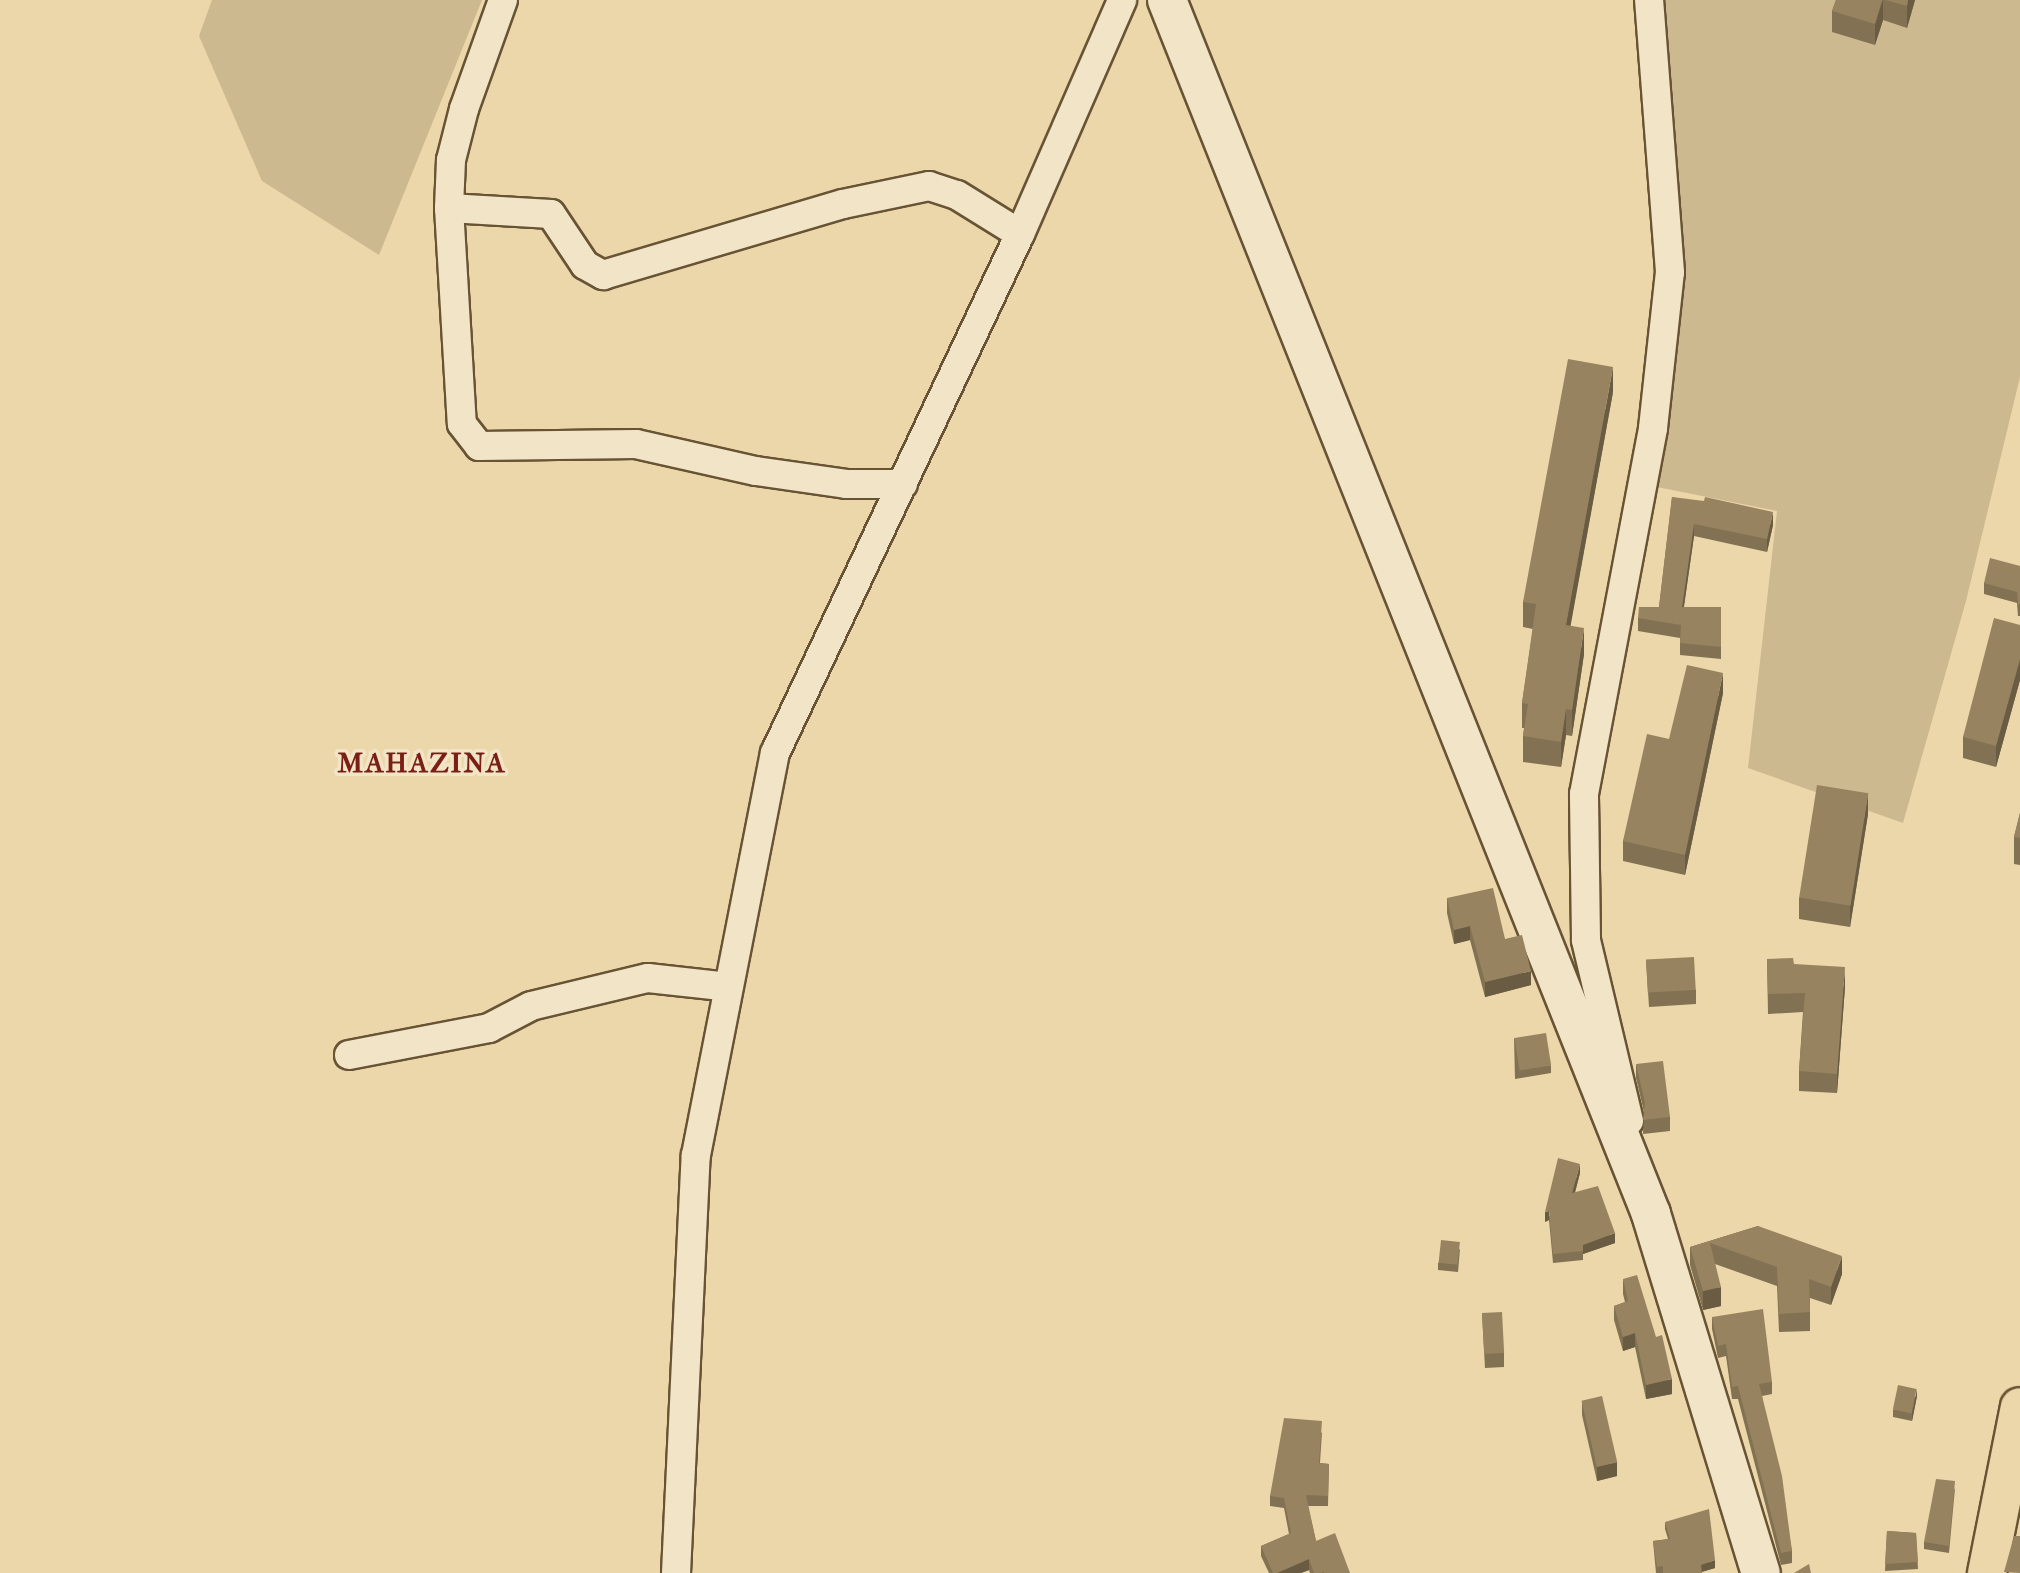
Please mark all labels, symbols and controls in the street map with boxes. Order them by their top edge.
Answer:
district label: MAHAZINA [339,746,505,780]

